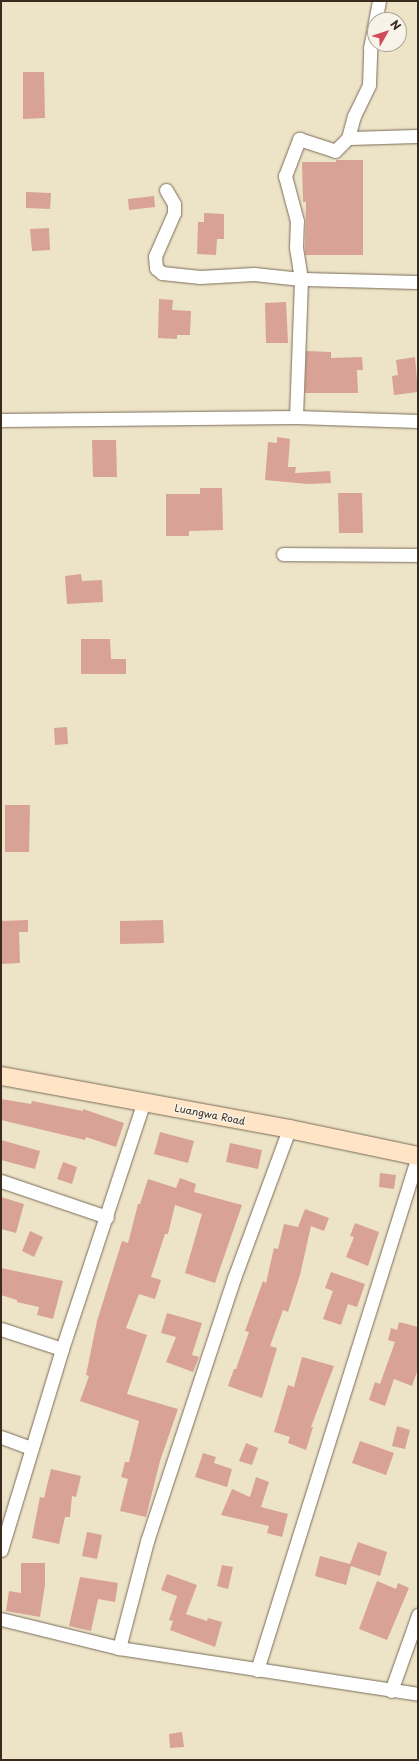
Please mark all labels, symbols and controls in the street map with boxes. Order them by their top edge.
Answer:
north arrow [367,12,407,52]
text: N [387,16,405,33]
street label: Luangwa Road [174,1101,246,1127]

